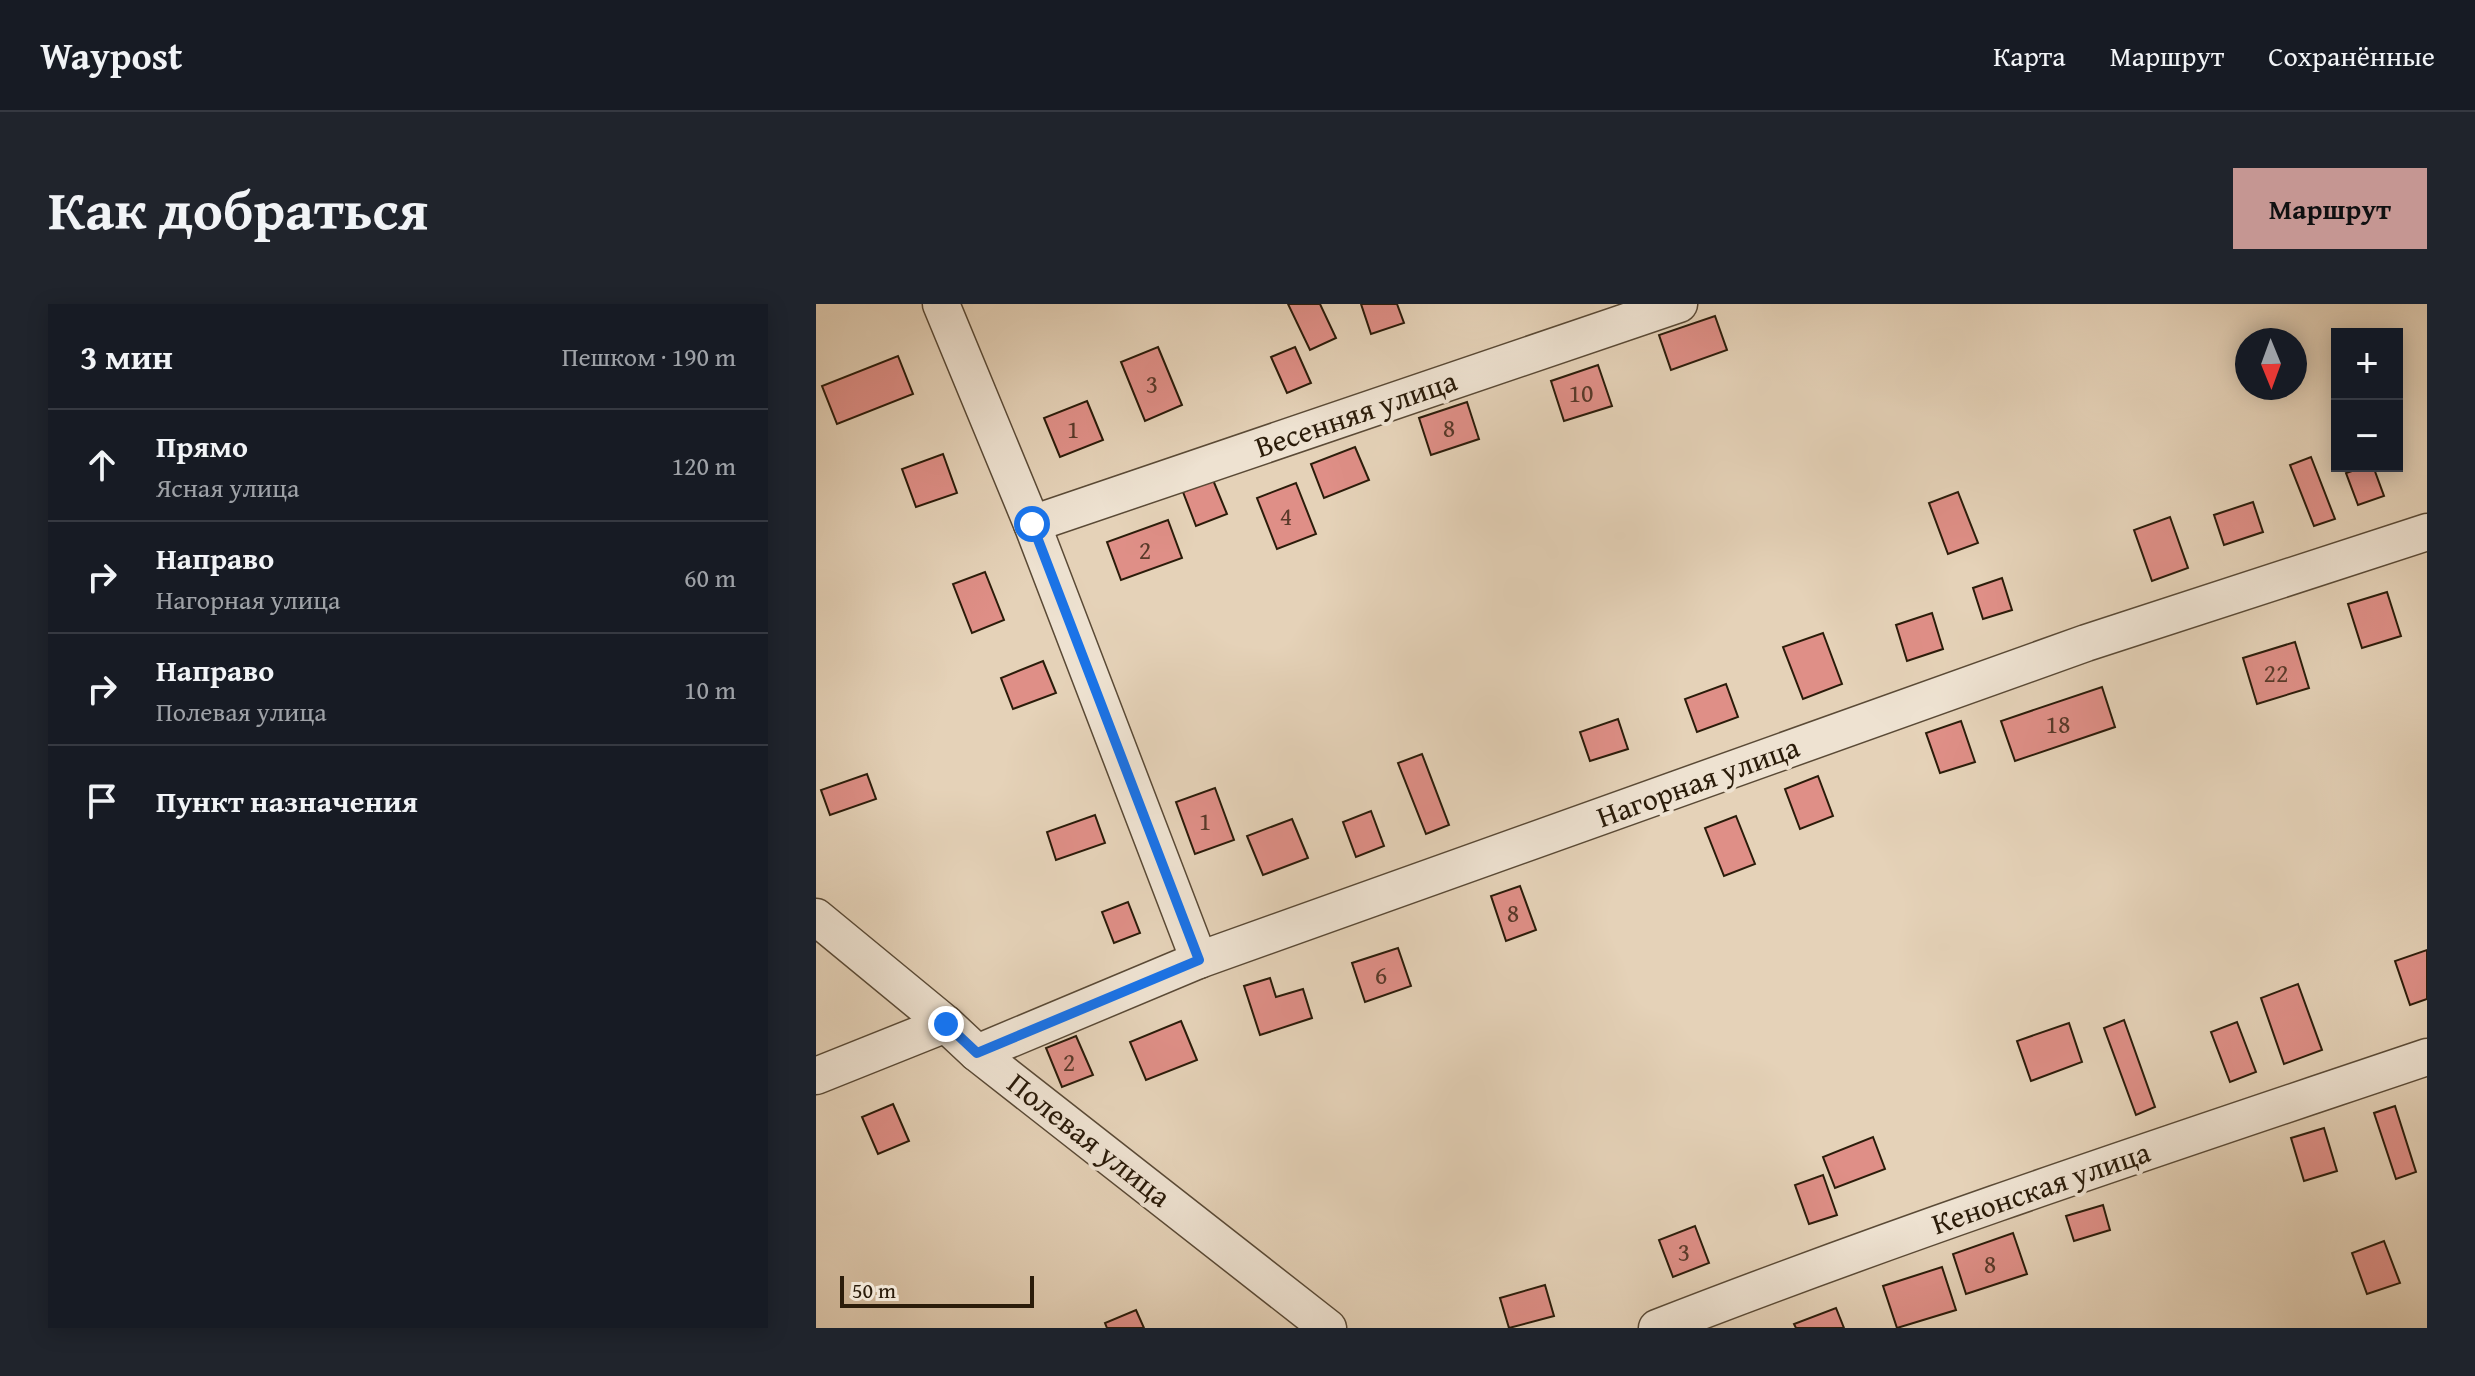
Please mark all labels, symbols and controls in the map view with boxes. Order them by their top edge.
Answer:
text: Waypost [40,27,182,83]
text: Карта [1993,35,2066,76]
text: Маршрут [2110,35,2224,76]
text: Сохранённые [2268,35,2435,76]
text: Как добраться [48,167,428,250]
button: Маршрут [2233,168,2427,249]
north arrow [2235,328,2307,400]
map controls [2331,328,2403,472]
button: + [2331,328,2403,400]
text: 3 мин [80,332,173,381]
text: Пешком · 190 m [562,337,736,376]
street label: Весенняя улица [1249,358,1463,468]
house number: 3 [1146,364,1158,403]
house number: 10 [1568,373,1594,412]
button: − [2331,400,2403,472]
house number: 8 [1443,408,1455,447]
house number: 1 [1067,409,1079,448]
text: Прямо [156,424,248,468]
icon: ahead [80,443,124,487]
text: 120 m [671,446,736,485]
text: Ясная улица [156,468,299,507]
house number: 4 [1280,496,1292,535]
route start [1014,506,1050,542]
house number: 2 [1139,530,1151,569]
text: Направо [156,536,274,580]
icon: right [80,555,124,599]
text: 60 m [684,558,736,597]
text: Нагорная улица [156,580,340,619]
text: Направо [156,648,274,692]
house number: 22 [2263,653,2289,692]
icon: right [80,667,124,711]
text: 10 m [684,670,736,709]
text: Полевая улица [156,692,327,731]
house number: 18 [2045,704,2071,743]
street label: Нагорная улица [1590,724,1806,838]
icon: arrive [80,779,124,823]
text: Пункт назначения [156,779,418,823]
house number: 1 [1199,801,1211,840]
house number: 8 [1507,893,1519,932]
house number: 6 [1375,955,1387,994]
route end [928,1006,964,1042]
house number: 2 [1063,1042,1075,1081]
street label: Полевая улица [998,1061,1181,1218]
street label: Кенонская улица [1925,1129,2157,1245]
house number: 3 [1678,1232,1690,1271]
house number: 8 [1984,1244,1996,1283]
scale bar [840,1272,1034,1308]
text: 50 m [852,1274,896,1306]

